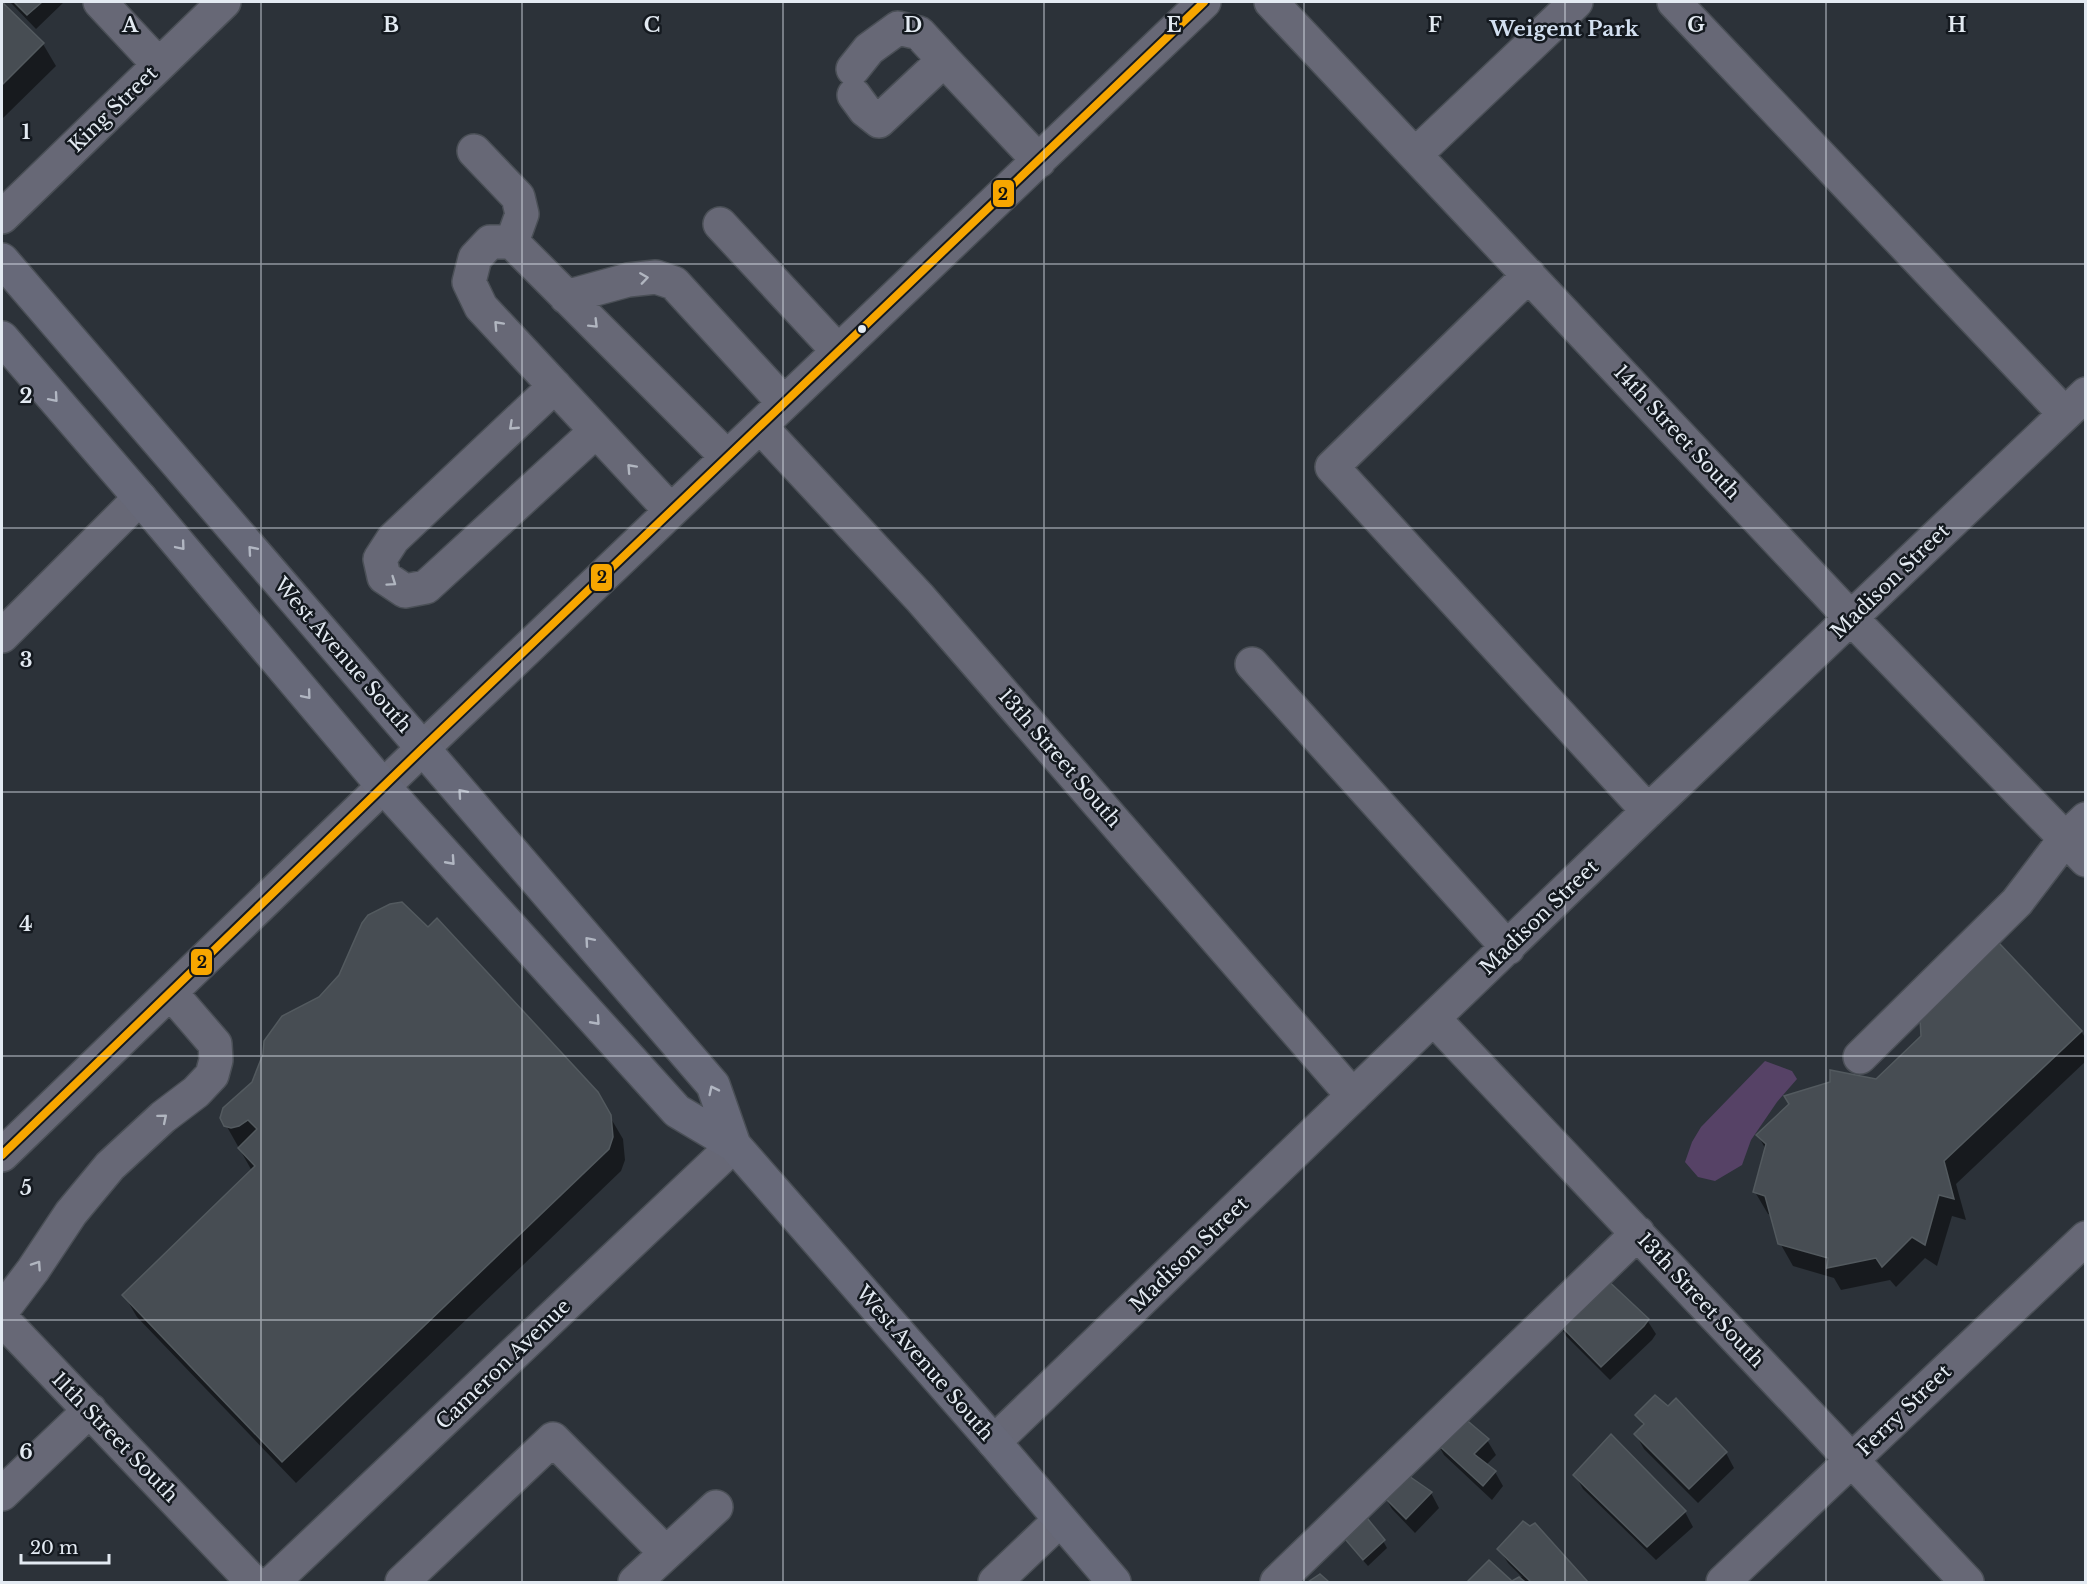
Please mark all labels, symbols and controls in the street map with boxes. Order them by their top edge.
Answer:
text: A [121,13,139,37]
text: B [383,13,399,37]
text: C [644,13,660,37]
text: D [904,13,922,37]
text: E [1166,13,1182,37]
text: F [1428,13,1442,37]
text: G [1687,13,1705,37]
text: H [1948,13,1967,37]
district label: Weigent Park [1488,16,1640,42]
street label: King Street [64,61,163,157]
text: 1 [22,120,31,144]
line badge: 2 [992,179,1015,208]
text: 2 [998,184,1008,204]
one-way arrow [639,273,648,285]
one-way arrow [587,317,597,328]
one-way arrow [494,321,505,332]
unlabelled marker [856,323,868,335]
street label: 14th Street South [1609,360,1745,504]
text: 2 [19,384,33,408]
one-way arrow [47,392,58,402]
one-way arrow [509,419,520,430]
one-way arrow [627,464,638,475]
street label: Madison Street [1826,518,1954,643]
one-way arrow [174,539,185,550]
one-way arrow [248,546,259,557]
line badge: 2 [590,563,613,592]
text: 2 [597,567,607,587]
street label: West Avenue South [268,572,417,738]
one-way arrow [385,575,396,586]
text: 3 [20,648,32,672]
street label: 13th Street South [994,684,1127,832]
one-way arrow [299,688,310,699]
one-way arrow [458,789,469,800]
one-way arrow [444,854,455,864]
street label: Madison Street [1475,854,1603,979]
text: 4 [19,912,33,936]
one-way arrow [585,937,596,948]
line badge: 2 [190,948,213,976]
text: 2 [197,952,207,972]
one-way arrow [588,1014,599,1025]
one-way arrow [709,1085,721,1096]
one-way arrow [156,1114,167,1125]
text: 5 [20,1176,32,1200]
street label: Madison Street [1125,1191,1253,1316]
street label: 13th Street South [1633,1228,1770,1372]
one-way arrow [30,1260,41,1271]
street label: West Avenue South [850,1280,999,1446]
street label: Cameron Avenue [431,1294,575,1434]
street label: Ferry Street [1852,1359,1956,1461]
street label: 11th Street South [47,1367,183,1507]
text: 6 [19,1440,33,1464]
scale bar [21,1527,110,1565]
text: 20 m [30,1537,78,1559]

